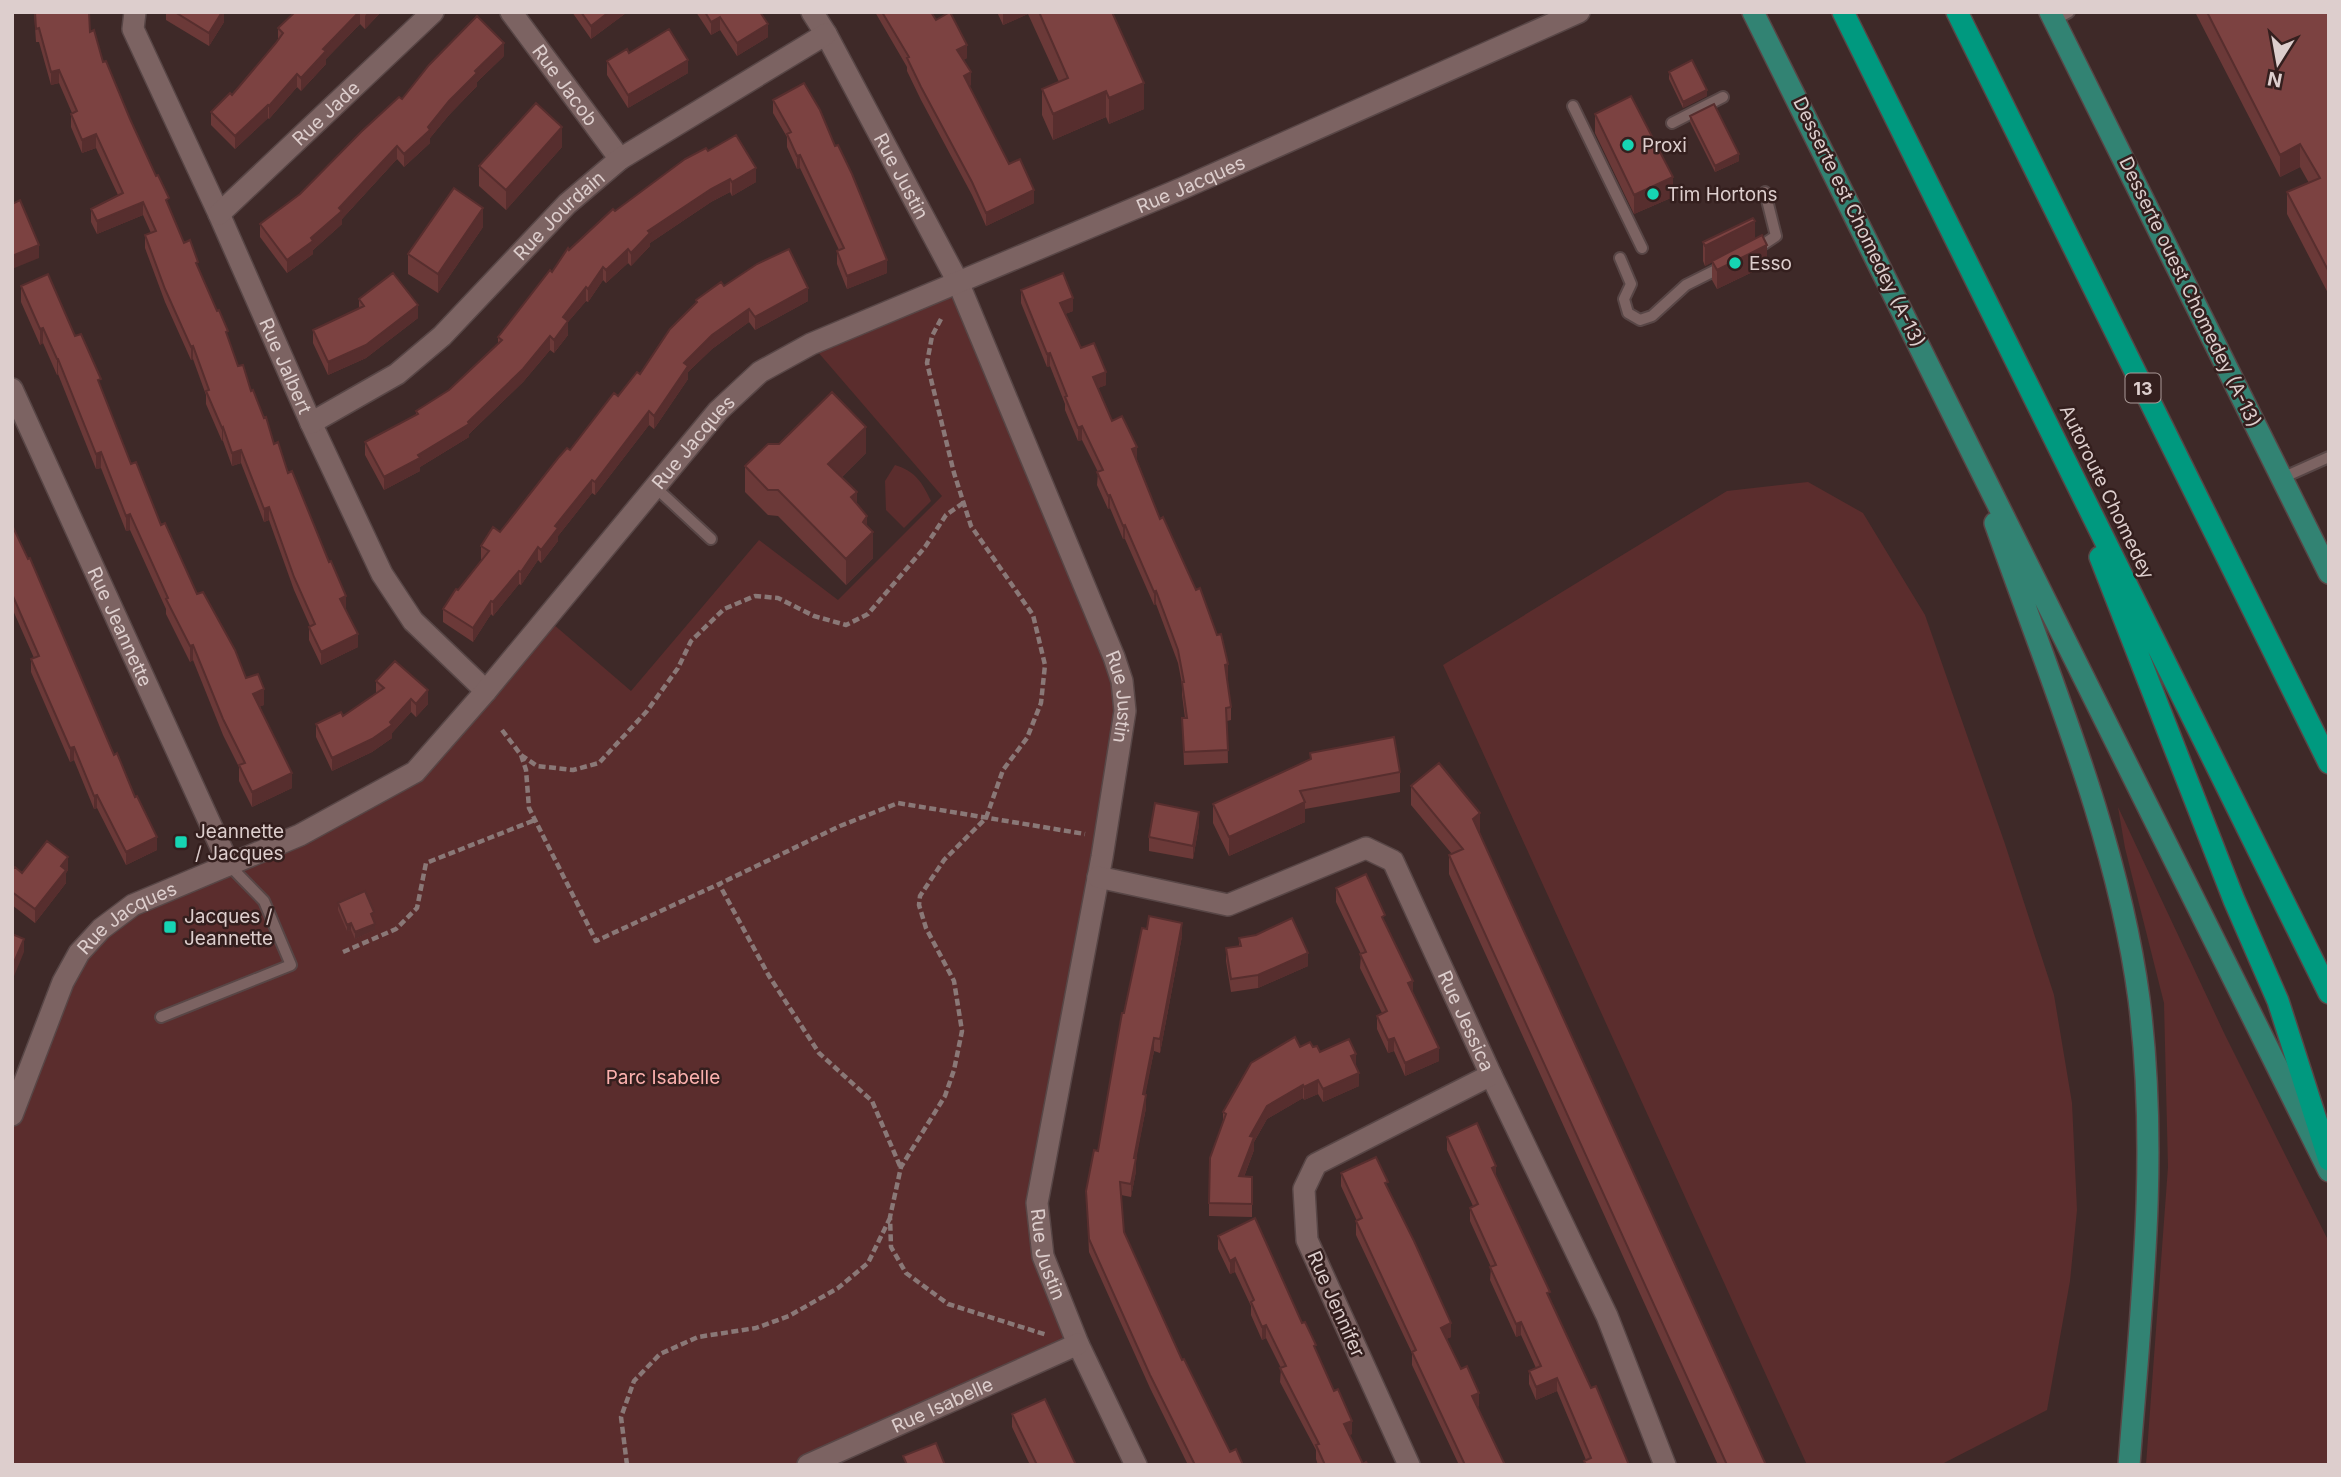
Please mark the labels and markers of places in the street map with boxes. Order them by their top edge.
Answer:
place label: Proxi [1642,134,1687,157]
marker: Proxi [1620,137,1636,153]
place label: Tim Hortons [1667,183,1778,206]
marker: Tim Hortons [1645,186,1661,202]
place label: Esso [1749,252,1792,275]
marker: Esso [1727,255,1743,271]
place label: Jeannette / Jacques [195,820,284,865]
marker: Jeannette / Jacques [173,834,189,850]
place label: Jacques / Jeannette [184,905,273,950]
marker: Jacques / Jeannette [162,919,178,935]

